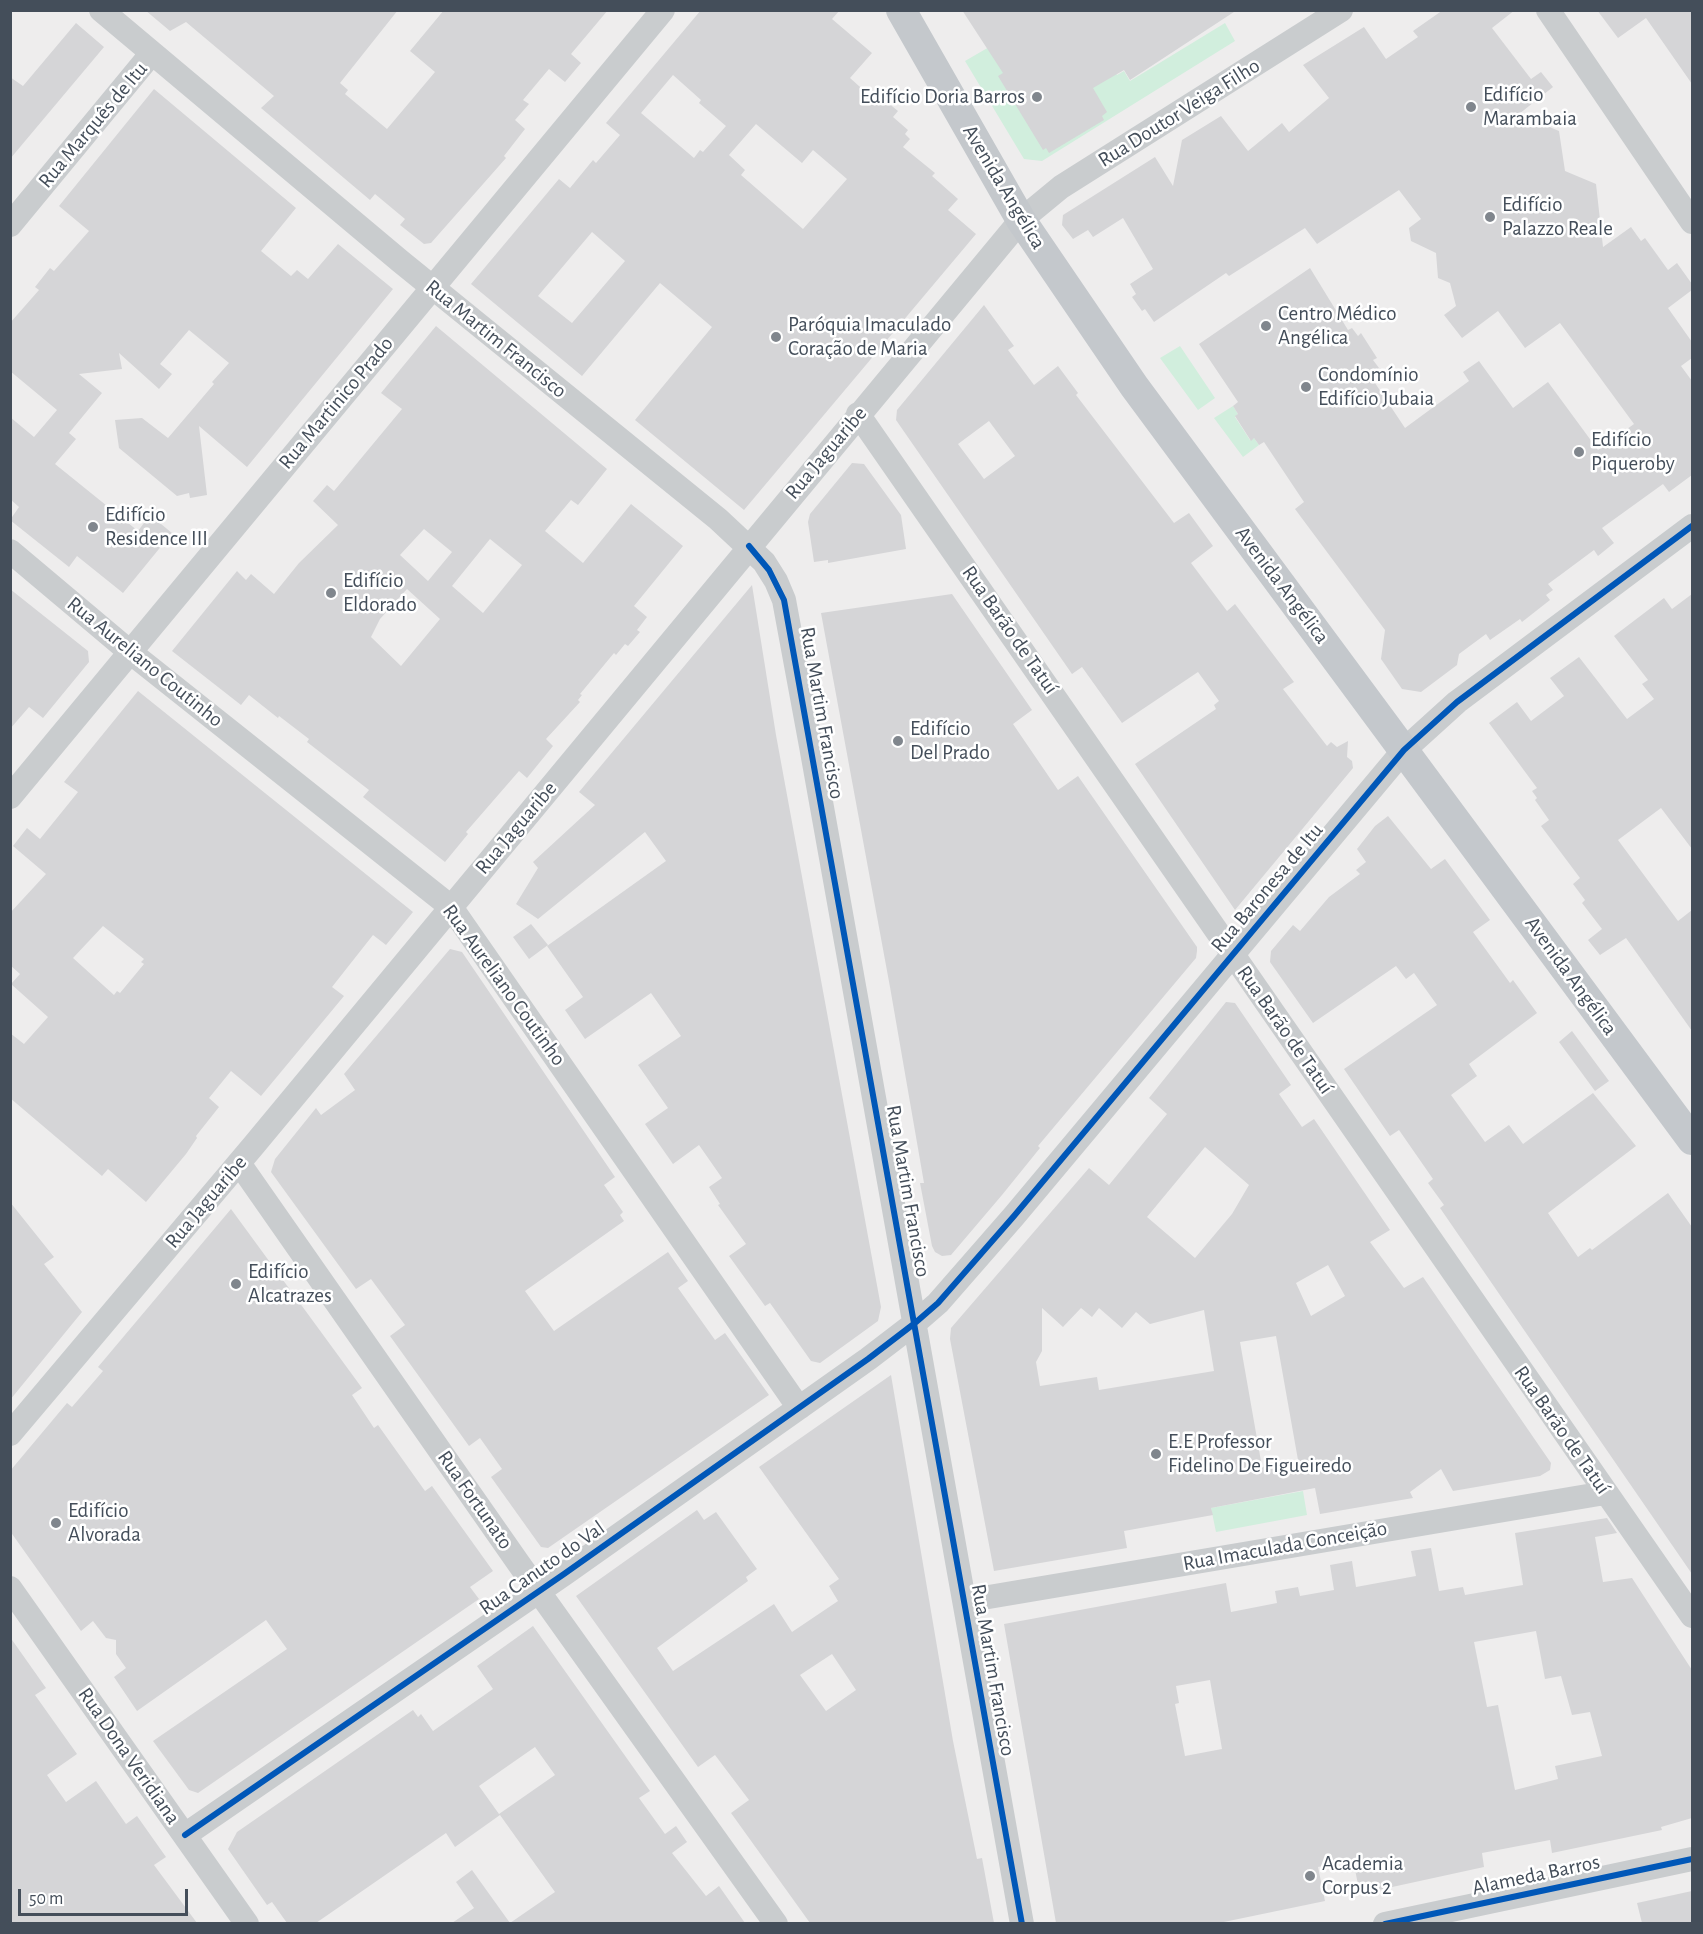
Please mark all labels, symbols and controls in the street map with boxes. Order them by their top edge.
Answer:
street label: Rua Doutor Veiga Filho [1094,53,1264,173]
street label: Rua Marquês de Itu [33,57,153,193]
place label: Edifício Marambaia [1483,82,1577,132]
place label: Edifício Doria Barros [860,84,1025,110]
marker: Edifício Doria Barros [1030,90,1044,104]
marker: Edifício Marambaia [1464,100,1478,114]
street label: Avenida Angélica [957,120,1051,254]
place label: Edifício Palazzo Reale [1502,192,1613,242]
marker: Edifício Palazzo Reale [1483,210,1497,224]
street label: Rua Martim Francisco [420,274,572,404]
place label: Centro Médico Angélica [1278,301,1396,351]
place label: Paróquia Imaculado Coração de Maria [788,312,951,362]
marker: Centro Médico Angélica [1259,319,1273,333]
marker: Paróquia Imaculado Coração de Maria [769,330,783,344]
street label: Rua Martinico Prado [273,332,399,474]
place label: Condomínio Edifício Jubaia [1318,362,1434,412]
marker: Condomínio Edifício Jubaia [1299,380,1313,394]
street label: Rua Jaguaribe [780,401,872,505]
place label: Edifício Piqueroby [1591,427,1675,477]
marker: Edifício Piqueroby [1572,445,1586,459]
place label: Edifício Residence III [105,502,208,552]
marker: Edifício Residence III [86,520,100,534]
street label: Avenida Angélica [1230,521,1334,649]
street label: Rua Barão de Tatuí [956,561,1064,699]
place label: Edifício Eldorado [343,568,417,618]
marker: Edifício Eldorado [324,586,338,600]
street label: Rua Aureliano Coutinho [62,591,228,733]
street label: Rua Martim Francisco [794,625,850,801]
place label: Edifício Del Prado [910,716,990,766]
marker: Edifício Del Prado [891,734,905,748]
street label: Rua Jaguaribe [470,776,562,880]
street label: Rua Baronesa de Itu [1206,818,1328,958]
street label: Rua Aureliano Coutinho [437,899,571,1071]
street label: Avenida Angélica [1520,912,1622,1040]
street label: Rua Barão de Tatuí [1231,961,1339,1099]
street label: Rua Martim Francisco [880,1103,936,1279]
street label: Rua Jaguaribe [160,1150,252,1254]
place label: Edifício Alcatrazes [248,1259,332,1309]
marker: Edifício Alcatrazes [229,1277,243,1291]
street label: Rua Barão de Tatuí [1508,1361,1616,1499]
place label: E.E Professor Fidelino De Figueiredo [1168,1429,1352,1479]
street label: Rua Fortunato [432,1446,518,1554]
marker: E.E Professor Fidelino De Figueiredo [1149,1447,1163,1461]
place label: Edifício Alvorada [68,1498,141,1548]
street label: Rua Canuto do Val [474,1515,610,1621]
marker: Edifício Alvorada [49,1516,63,1530]
street label: Rua Imaculada Conceição [1181,1516,1389,1576]
street label: Rua Martim Francisco [965,1582,1021,1758]
street label: Rua Dona Veridiana [72,1683,186,1829]
street label: Alameda Barros [1470,1849,1602,1901]
place label: Academia Corpus 2 [1322,1851,1403,1901]
marker: Academia Corpus 2 [1303,1869,1317,1883]
scale bar [21,1877,190,1915]
text: 50 m [29,1890,63,1908]

